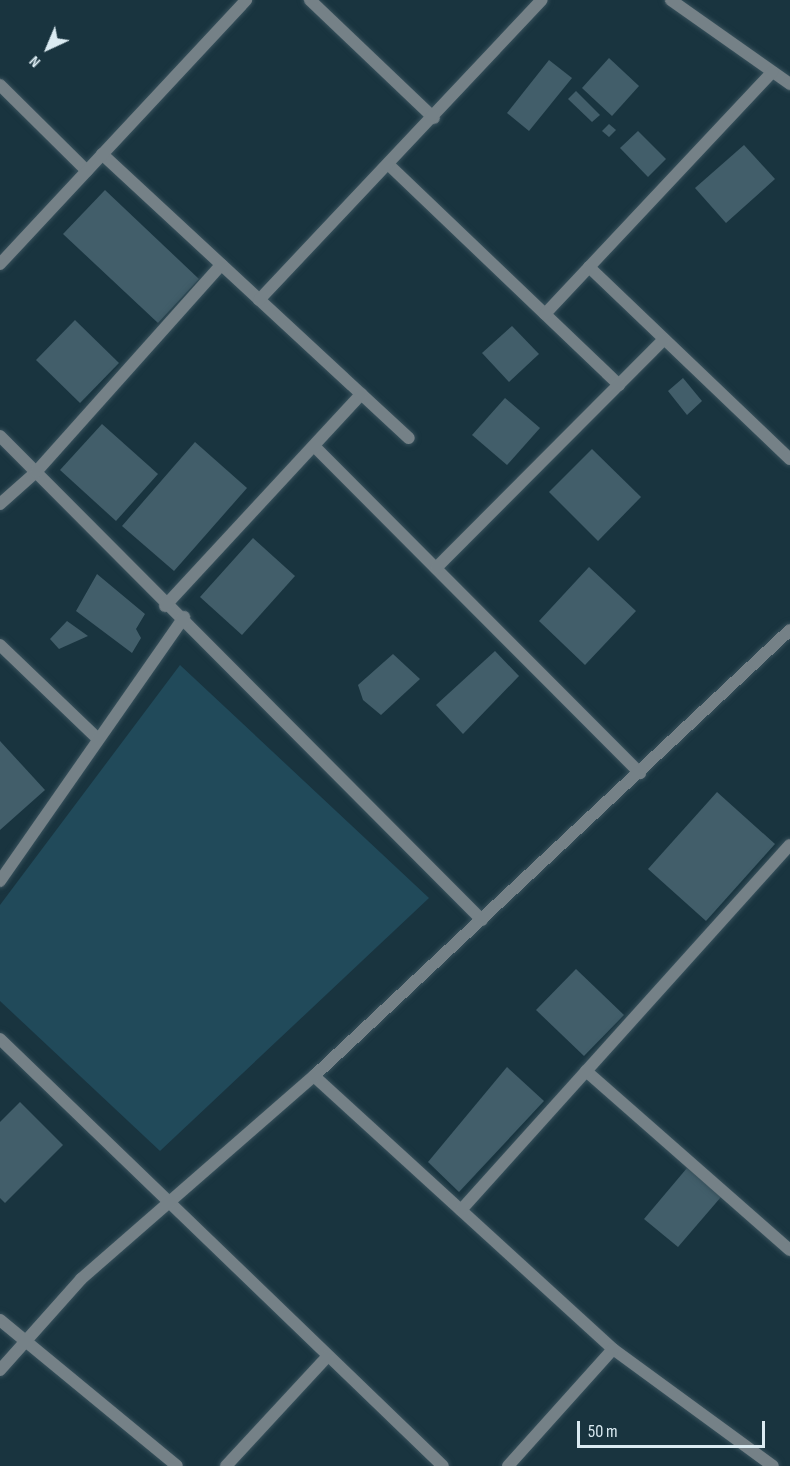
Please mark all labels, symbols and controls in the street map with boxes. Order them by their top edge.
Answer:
north arrow [18,18,78,78]
text: N [25,52,45,71]
scale bar [580,1409,768,1447]
text: 50 m [588,1421,618,1442]

